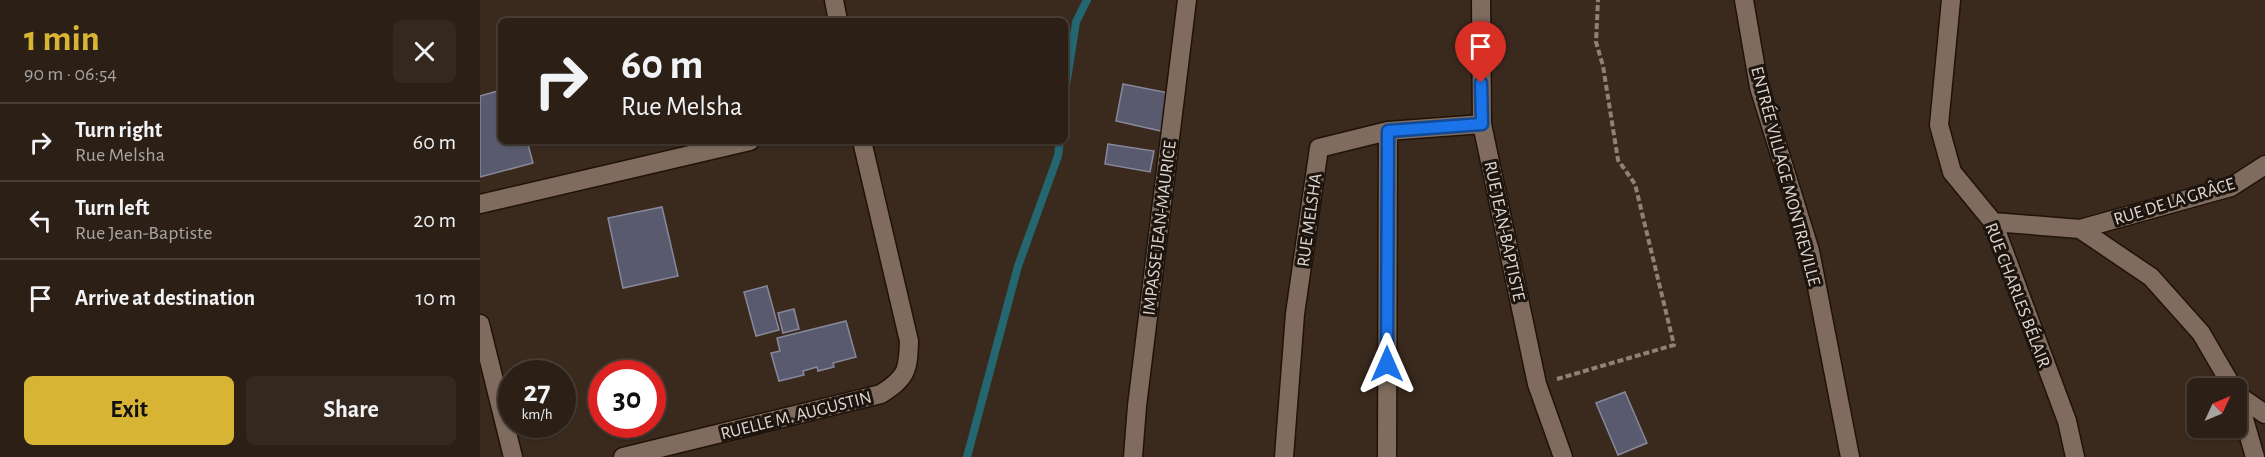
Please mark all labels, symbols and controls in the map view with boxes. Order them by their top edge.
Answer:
button: close [393,20,456,83]
text: 1 min [24,21,100,57]
pin [1455,21,1506,83]
icon: arrive [1464,30,1497,63]
icon: right [522,42,600,120]
text: 60 m [621,44,703,86]
text: 90 m · 06:54 [24,64,117,84]
street label: ENTRÉE VILLAGE MONTREVILLE [1747,64,1826,288]
text: Rue Melsha [621,93,742,120]
text: Turn right [75,119,162,141]
icon: right [24,126,57,159]
text: 60 m [413,131,456,153]
street label: IMPASSE JEAN-MAURICE [1140,139,1180,317]
text: Rue Melsha [75,145,165,165]
street label: RUE JEAN-BAPTISTE [1480,160,1528,303]
street label: RUE MELSHA [1295,172,1326,268]
street label: RUE DE LA GRÂCE [2111,172,2237,229]
text: Turn left [75,197,149,219]
icon: left [24,204,57,237]
text: 20 m [413,209,456,231]
street label: RUE CHARLES BÉLAIR [1981,220,2056,370]
text: Rue Jean-Baptiste [75,223,212,243]
icon: arrive [24,282,57,315]
text: Arrive at destination [75,287,255,309]
text: 10 m [416,287,456,309]
position arrow [1355,332,1419,396]
speed limit sign: 30 [588,360,666,438]
button: Exit [24,376,234,445]
button: Share [246,376,456,445]
text: 27 [523,377,551,407]
north arrow [2187,378,2247,438]
map controls [2187,378,2247,438]
street label: RUELLE M. AUGUSTIN [719,388,874,443]
text: km/h [522,407,552,422]

